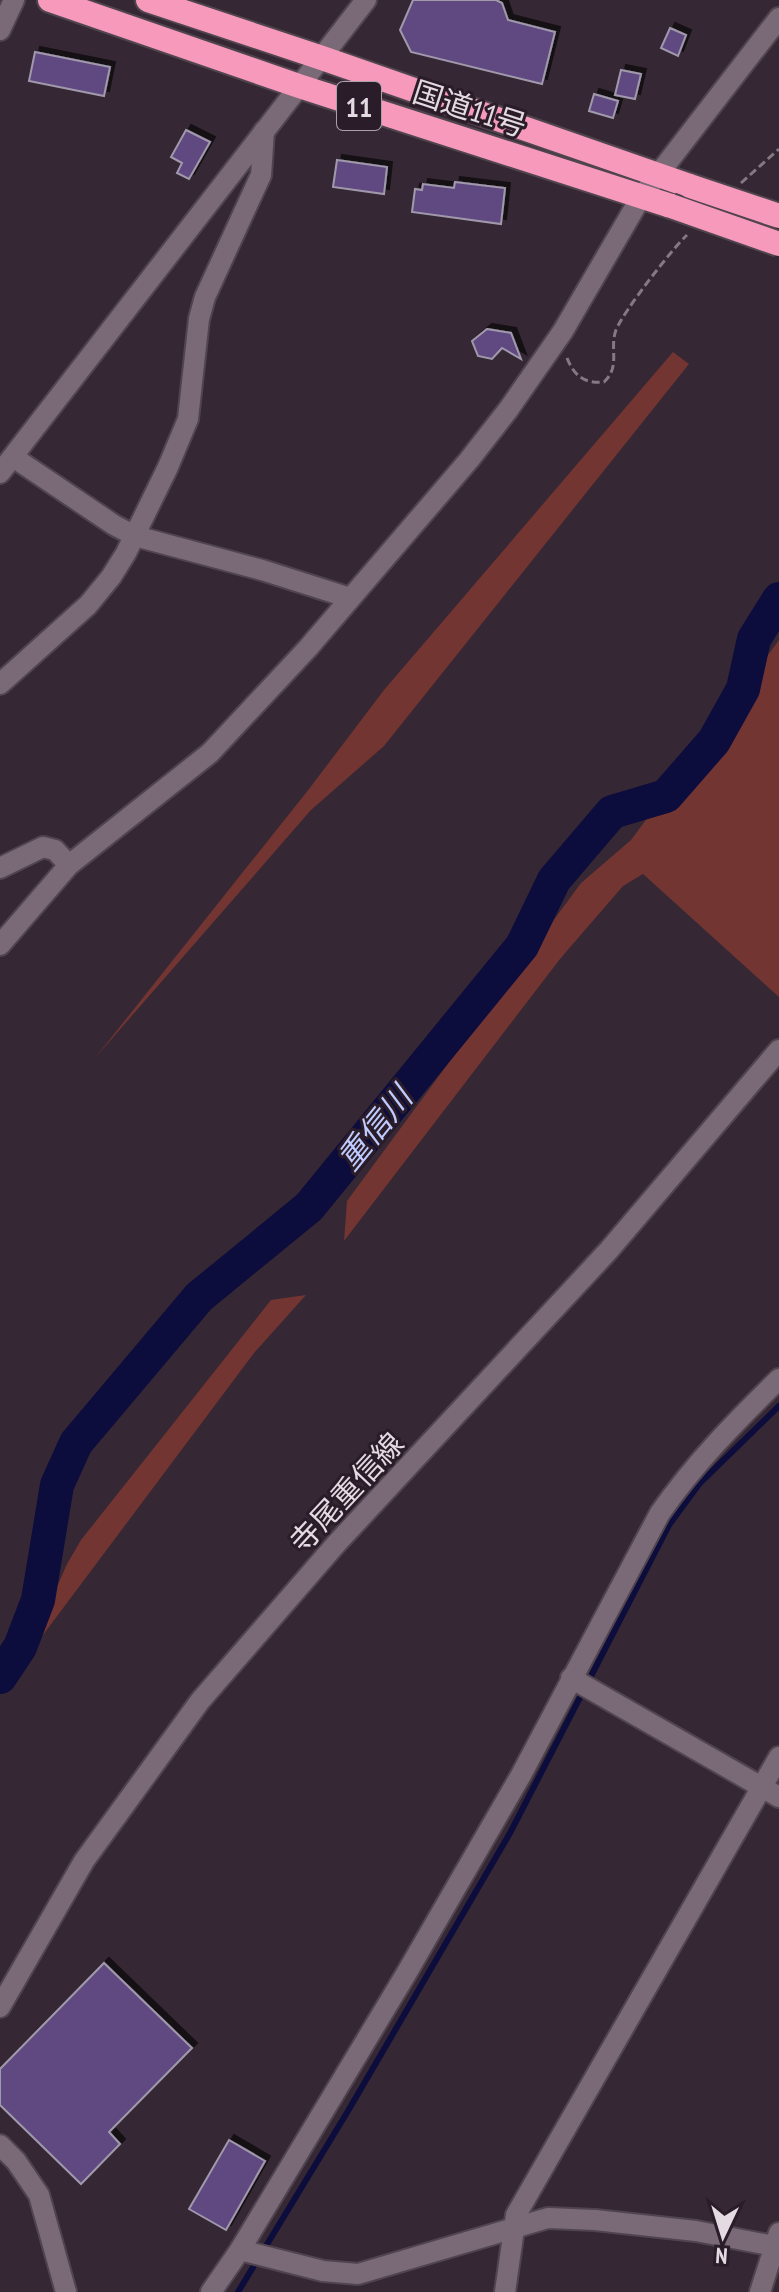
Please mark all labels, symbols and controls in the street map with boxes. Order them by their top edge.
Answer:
street label: 国道11号 [408,71,532,145]
road number: 11 [337,82,381,130]
water label: 重信川 [327,1075,422,1179]
street label: 寺尾重信線 [281,1424,411,1560]
north arrow [683,2196,763,2276]
text: N [715,2242,729,2270]

